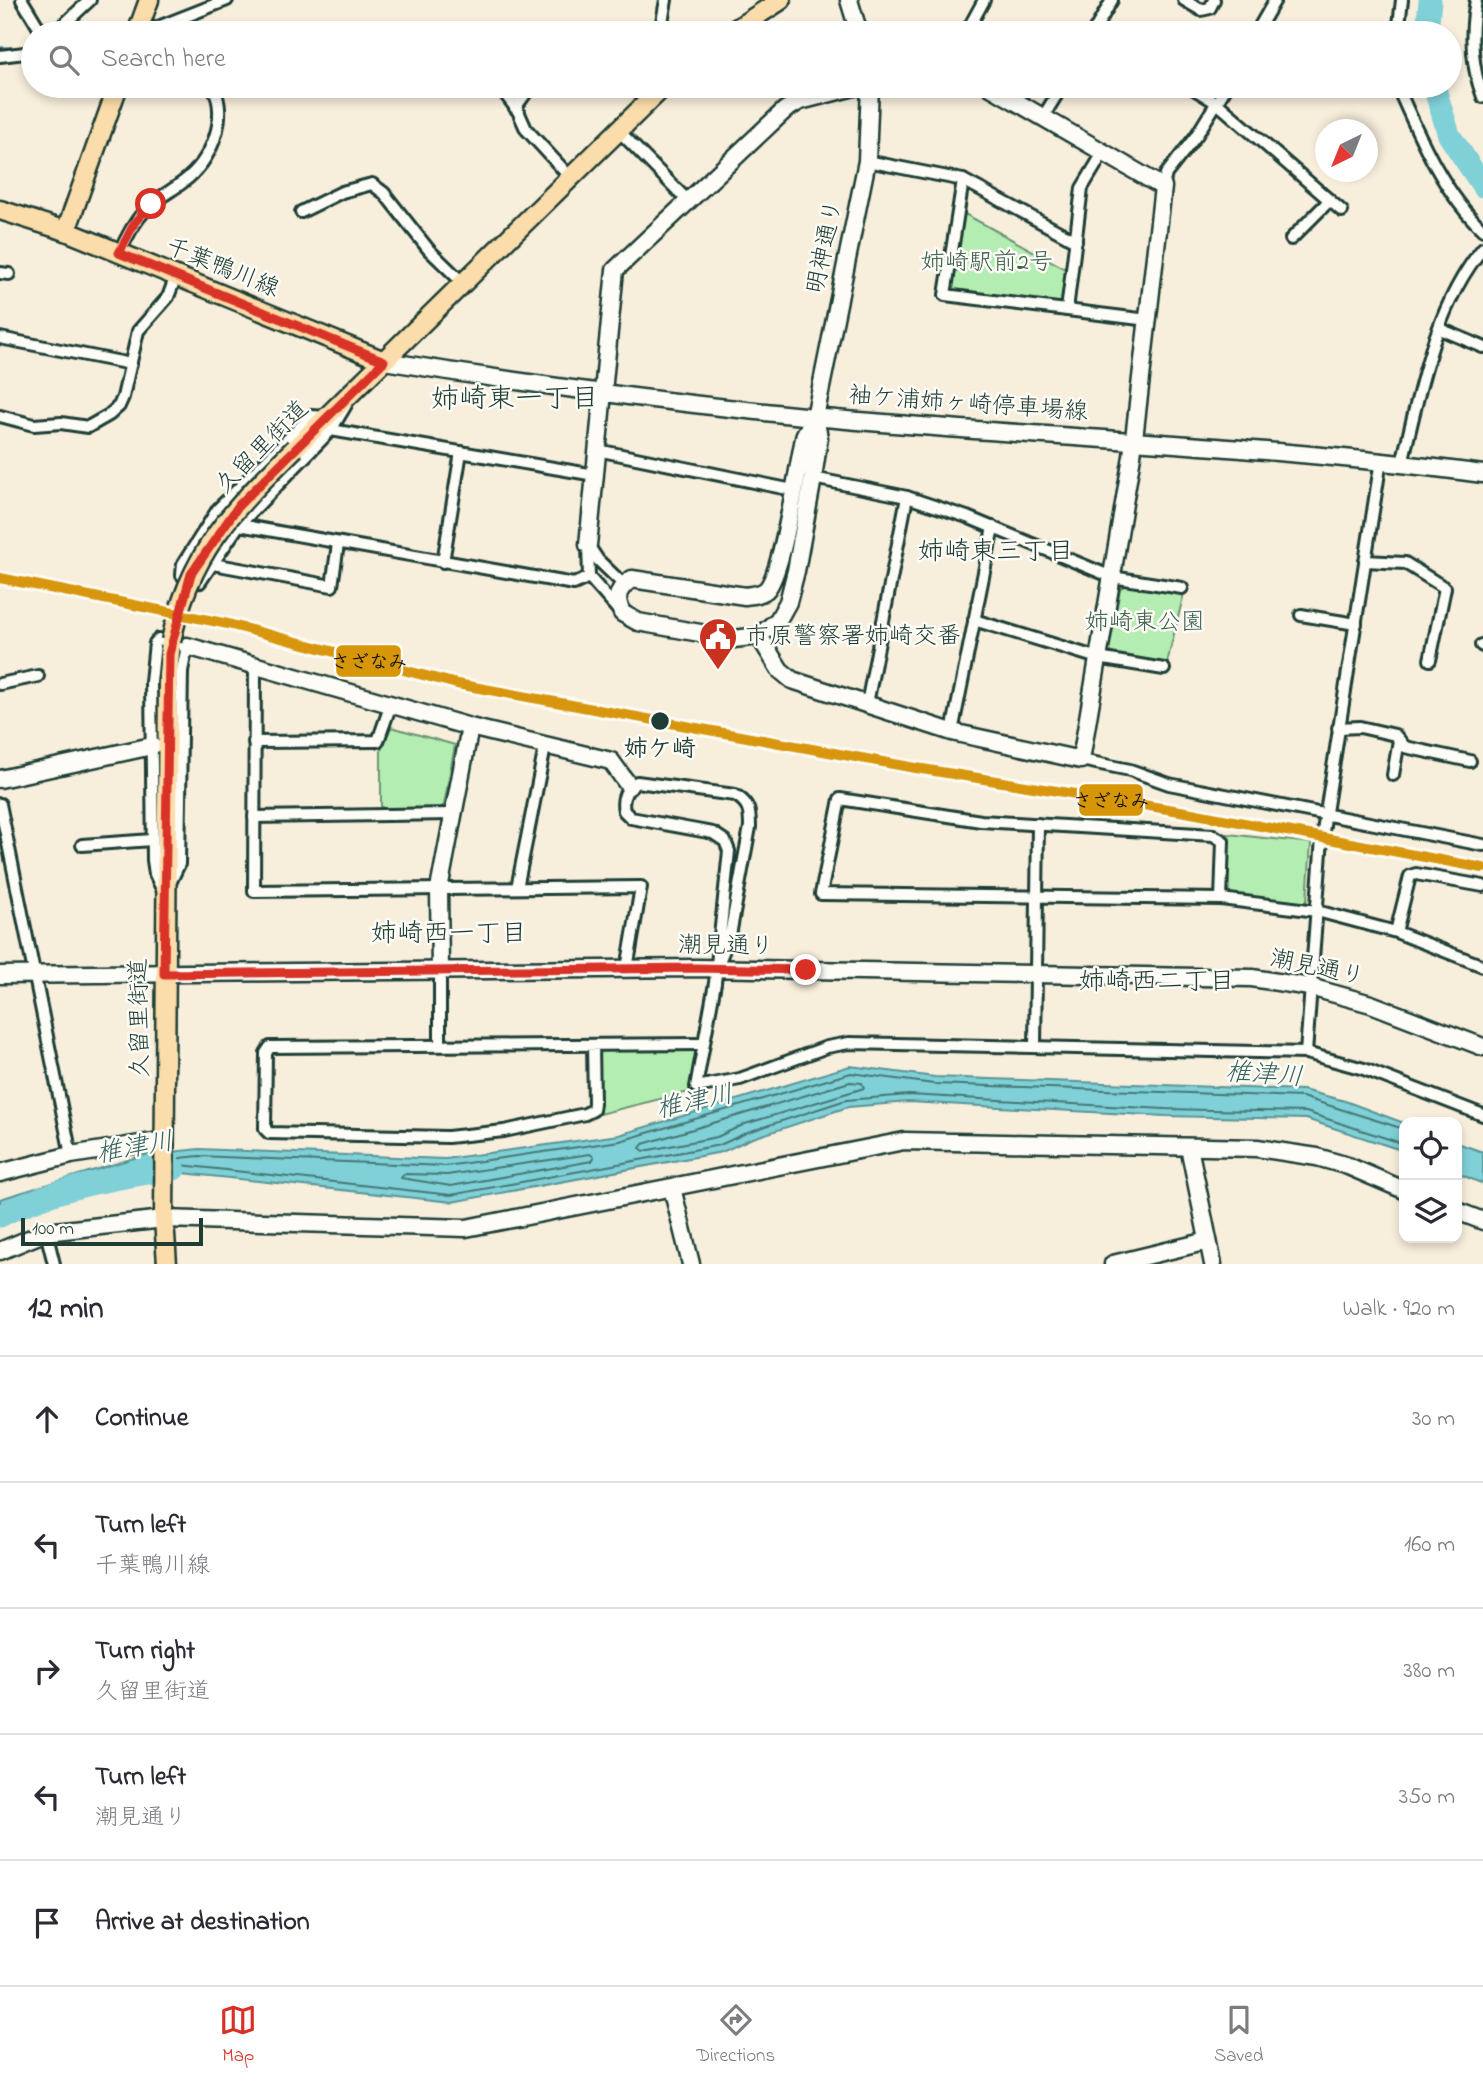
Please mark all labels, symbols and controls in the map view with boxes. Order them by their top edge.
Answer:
search box [21,21,1462,98]
icon: search [45,41,83,79]
text: Search here [101,41,226,79]
north arrow [1315,119,1378,182]
route start [135,188,166,219]
street label: 明神通り [799,196,853,298]
street label: 千葉鴨川線 [160,230,284,308]
park label: 姉崎駅前2号 [921,246,1053,281]
street label: 袖ケ浦姉ヶ崎停車場線 [847,379,1089,431]
district label: 姉崎東一丁目 [431,380,599,421]
street label: 久留里街道 [208,393,318,503]
district label: 姉崎東三丁目 [918,534,1074,572]
park label: 姉崎東公園 [1085,606,1205,641]
public building icon: 市原警察署姉崎交番 [697,616,739,671]
place label: 市原警察署姉崎交番 [745,620,961,655]
line badge: さざなみ [335,644,402,678]
text: さざなみ [331,650,407,677]
marker: 姉ケ崎 [649,710,671,732]
place label: 姉ケ崎 [624,733,696,768]
line badge: さざなみ [1078,783,1144,817]
text: さざなみ [1073,789,1149,816]
district label: 姉崎西一丁目 [371,916,527,954]
street label: 潮見通り [678,929,774,965]
street label: 潮見通り [1266,942,1368,996]
route end [790,954,821,985]
street label: 久留里街道 [122,958,160,1078]
district label: 姉崎西二丁目 [1079,964,1235,1002]
water label: 椎津川 [1224,1054,1304,1098]
water label: 椎津川 [653,1076,737,1130]
map controls [1399,1117,1462,1243]
button: locate [1399,1117,1462,1180]
water label: 椎津川 [93,1124,177,1174]
button: layers [1399,1180,1462,1243]
scale bar [21,1215,203,1247]
text: 100 m [32,1216,74,1243]
text: 12 min [28,1288,103,1332]
text: Walk · 920 m [1343,1293,1455,1326]
icon: ahead [28,1400,66,1438]
text: Continue [95,1400,188,1438]
text: 30 m [1412,1403,1455,1436]
text: Turn left [95,1507,186,1545]
icon: left [28,1526,66,1564]
text: 160 m [1404,1529,1455,1562]
text: 千葉鴨川線 [95,1550,210,1583]
text: Turn right [95,1633,195,1671]
icon: right [28,1652,66,1690]
text: 380 m [1403,1655,1455,1688]
text: 久留里街道 [95,1676,210,1709]
text: Turn left [95,1759,186,1797]
icon: left [28,1778,66,1816]
text: 350 m [1399,1781,1455,1814]
text: 潮見通り [95,1802,187,1835]
icon: arrive [28,1904,66,1942]
text: Arrive at destination [95,1904,310,1942]
tab: Map [219,2001,257,2070]
tab: Directions [696,2001,775,2070]
tab: Saved [1214,2001,1264,2070]

